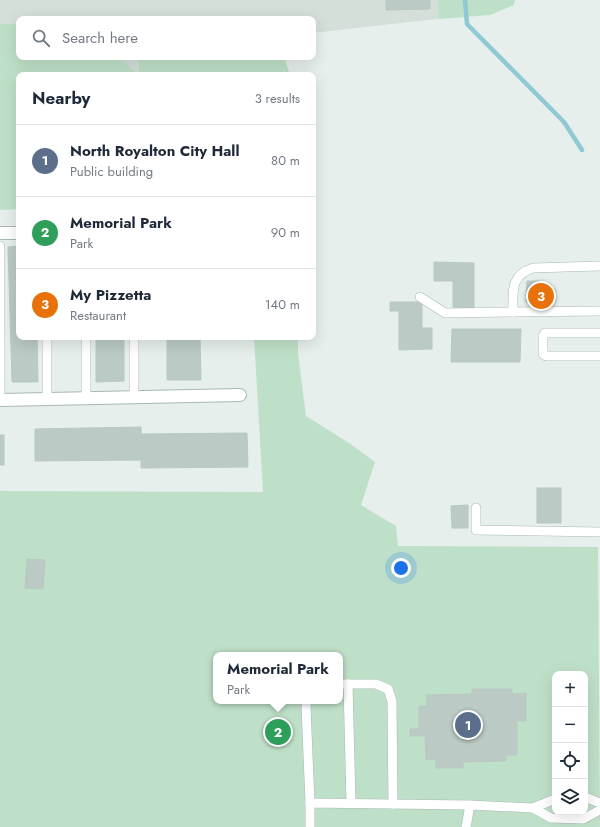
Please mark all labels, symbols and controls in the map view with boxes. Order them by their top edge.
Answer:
search box [16,16,316,60]
icon: search [30,27,52,49]
text: Search here [62,27,138,49]
text: Nearby [32,86,90,110]
text: 3 results [255,89,300,108]
text: North Royalton City Hall [70,140,239,162]
text: 1 [42,151,48,170]
text: 80 m [271,151,300,170]
text: Public building [70,162,153,181]
text: Memorial Park [70,212,172,234]
text: 2 [41,223,49,242]
text: 90 m [271,223,300,242]
text: Park [70,234,93,253]
pin: 3 [528,281,554,311]
text: My Pizzetta [70,284,151,306]
text: 3 [41,295,49,314]
text: 140 m [265,295,300,314]
text: Restaurant [70,306,126,325]
your location [391,558,411,578]
popup [213,652,343,704]
text: Memorial Park [227,658,329,680]
map controls [552,671,588,815]
button: + [552,671,588,707]
text: Park [227,680,250,699]
button: − [552,707,588,743]
pin: 1 [455,710,481,740]
pin: 2 [265,717,291,747]
button: locate [552,743,588,779]
button: layers [552,779,588,815]

